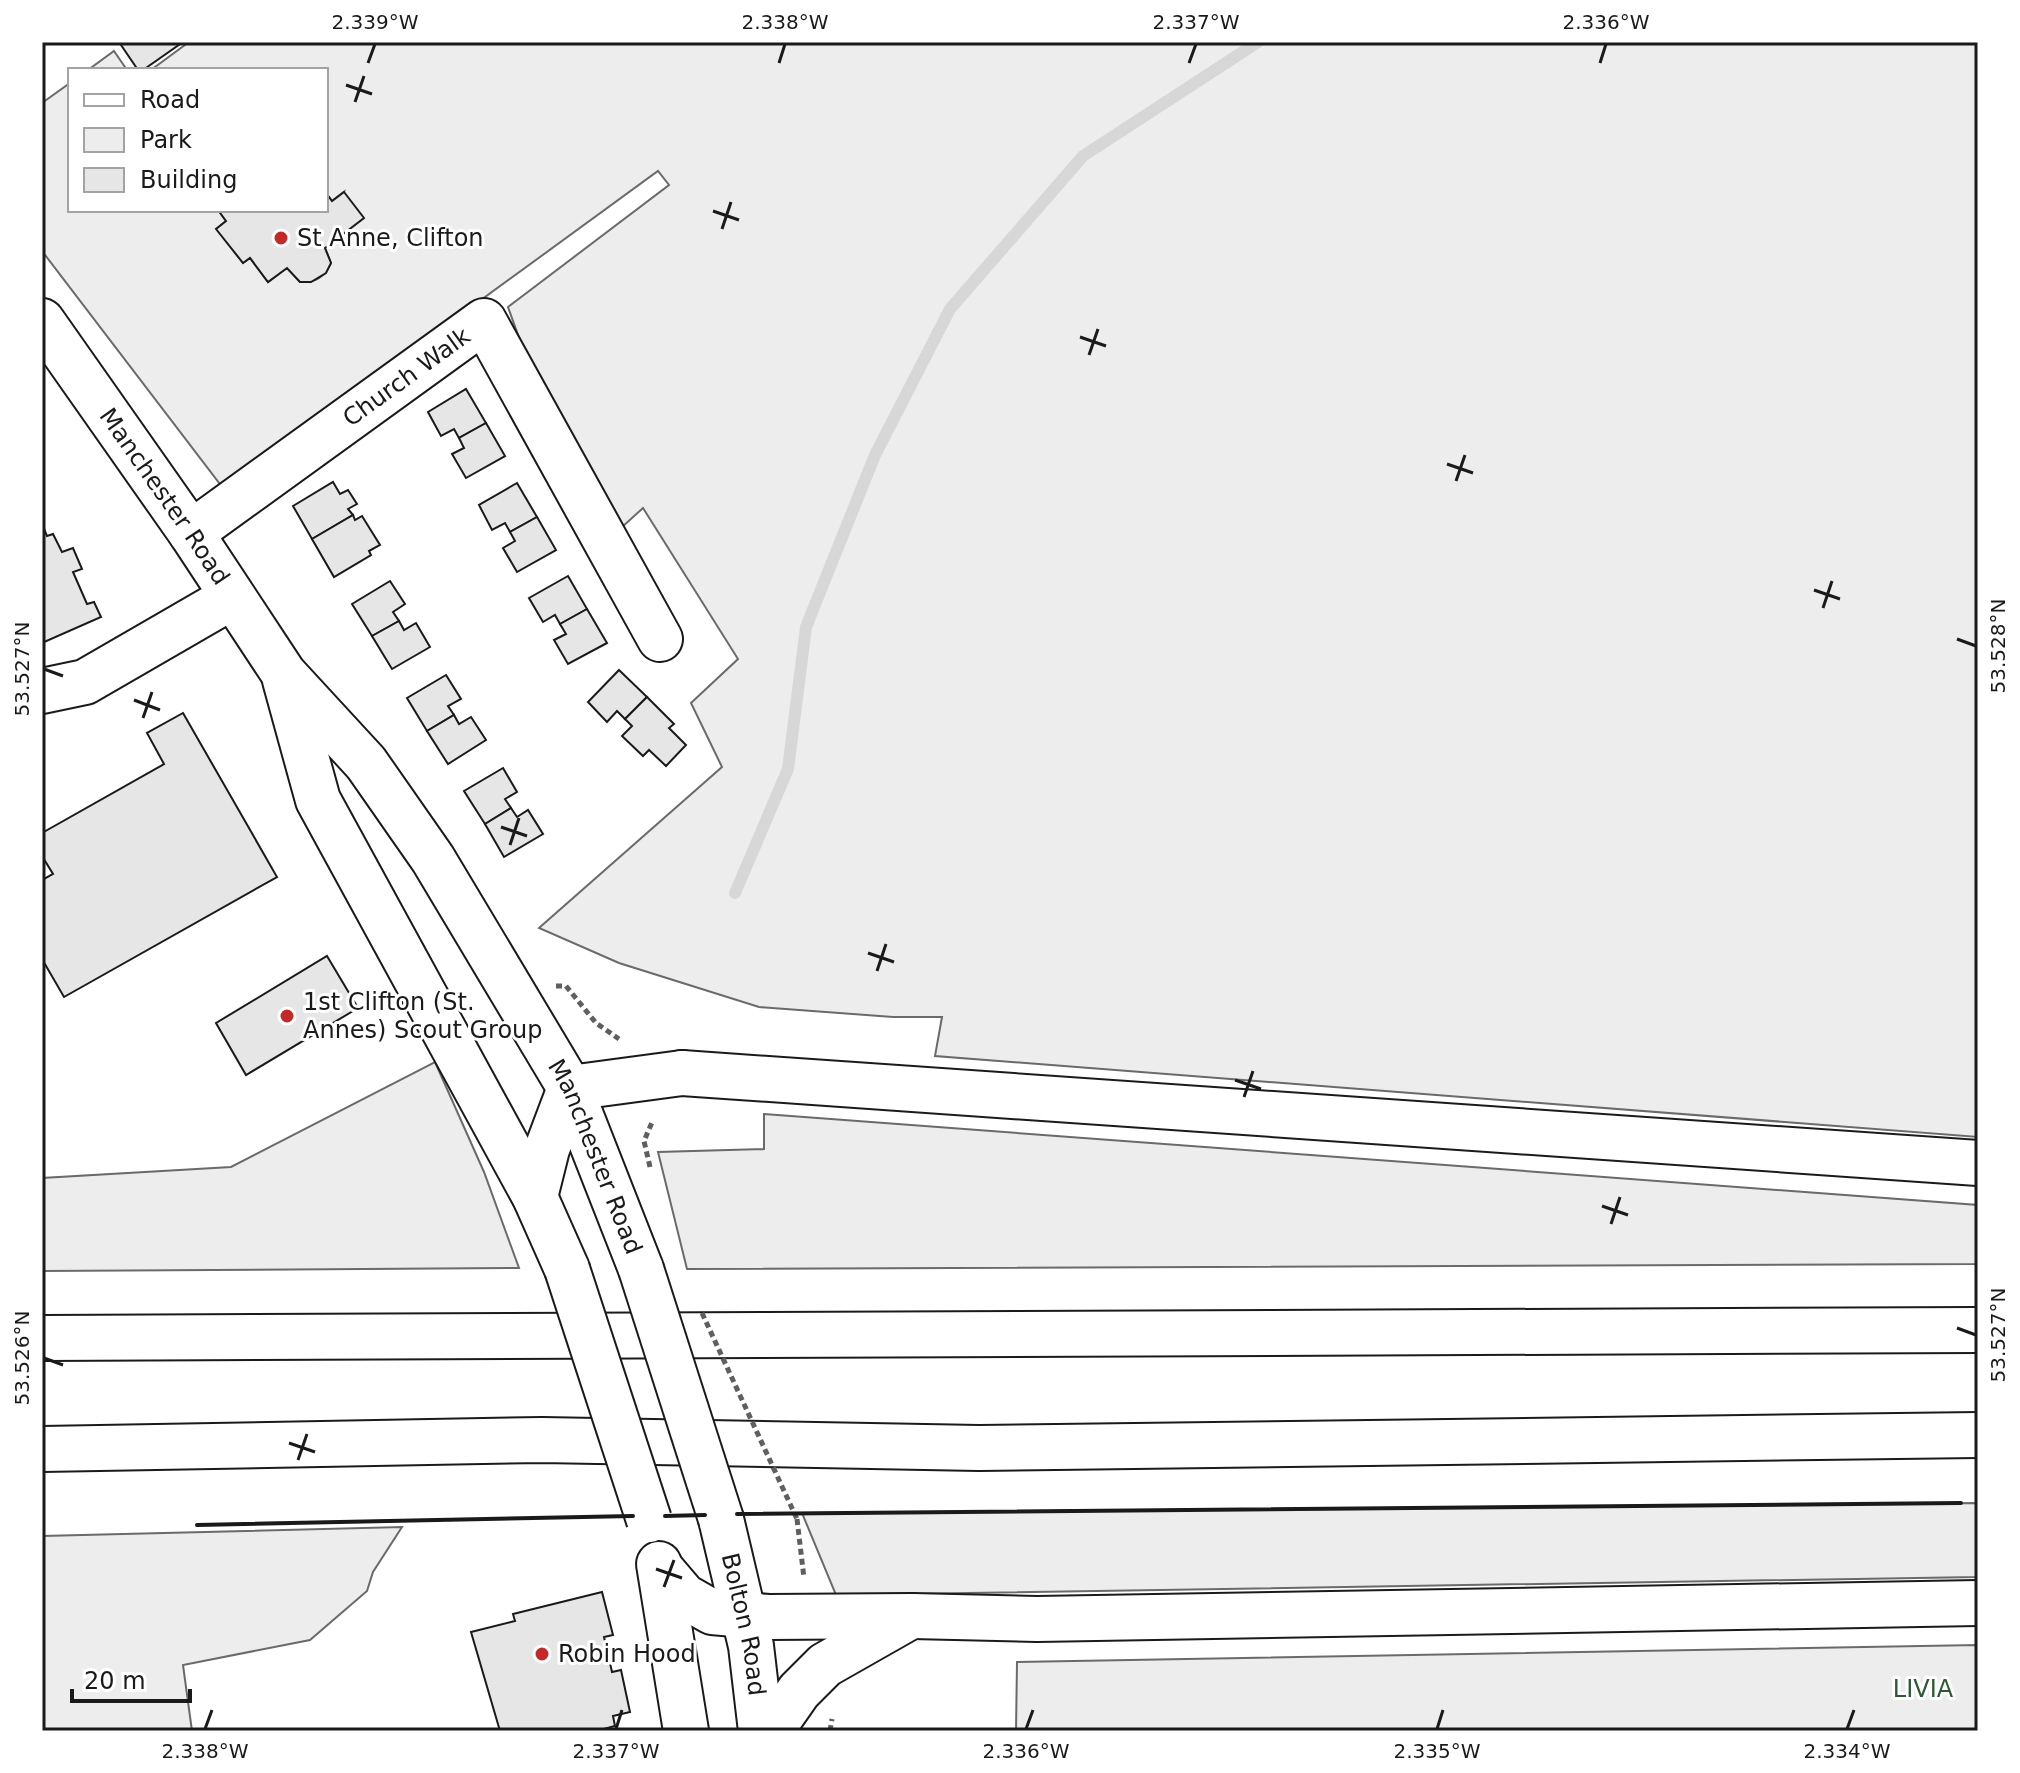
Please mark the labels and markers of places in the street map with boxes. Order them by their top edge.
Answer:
place label: St Anne, Clifton [297,224,484,252]
marker: St Anne, Clifton [272,229,290,247]
place label: 1st Clifton (St. Annes) Scout Group [303,988,543,1044]
marker: 1st Clifton (St. Annes) Scout Group [278,1007,296,1025]
place label: Robin Hood [558,1640,696,1668]
marker: Robin Hood [533,1645,551,1663]

